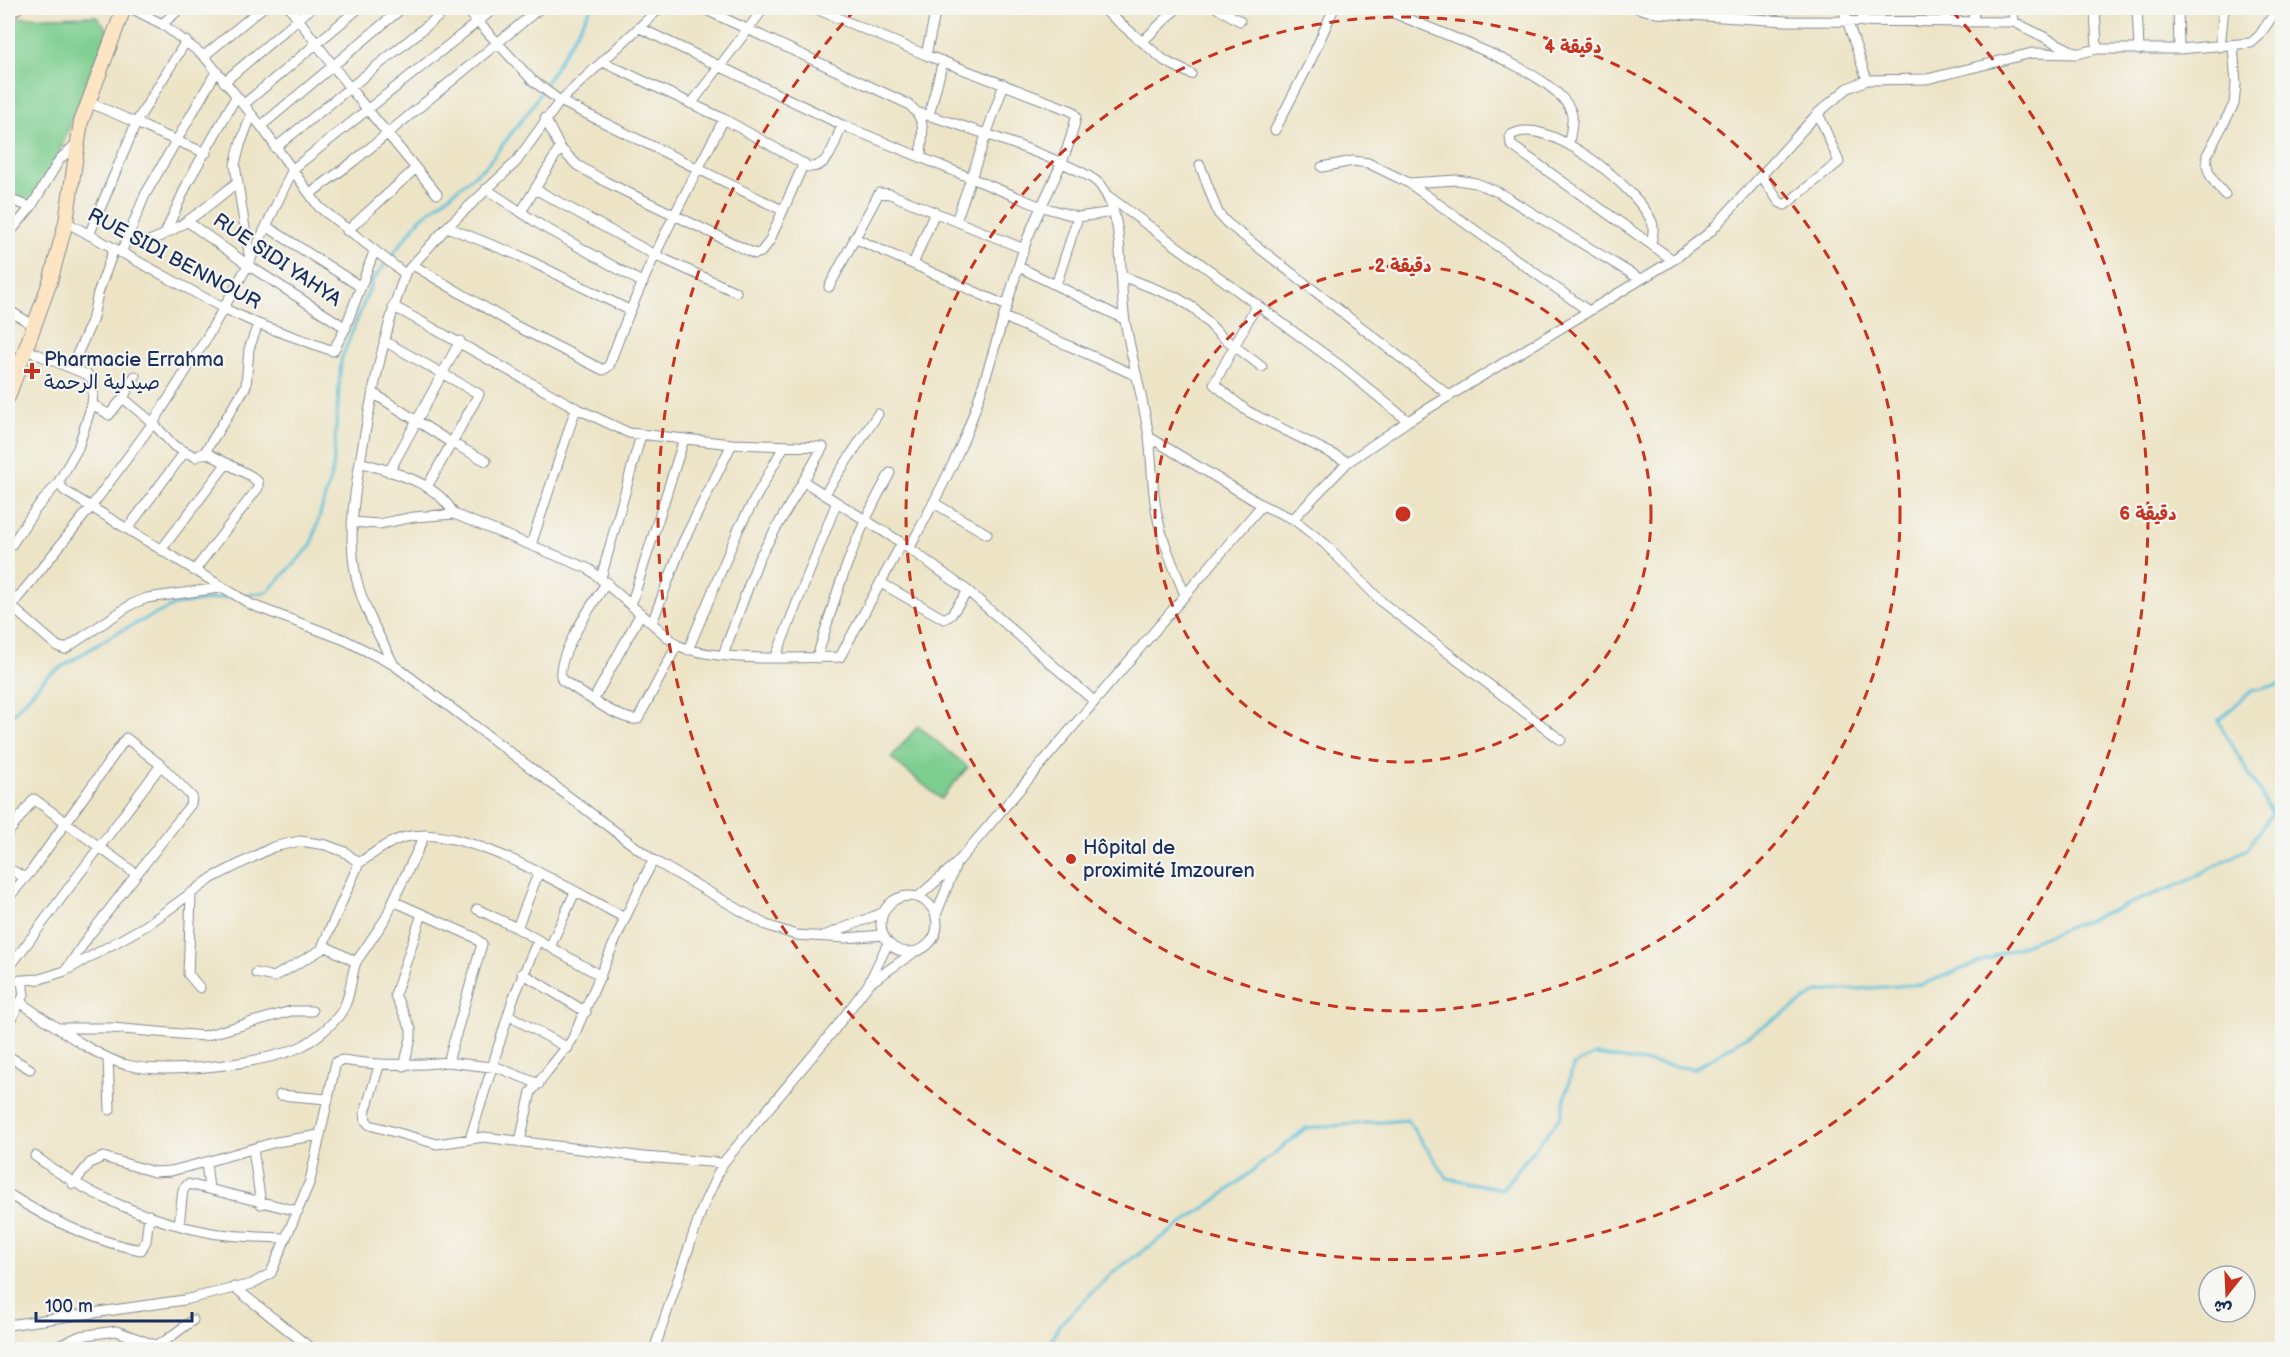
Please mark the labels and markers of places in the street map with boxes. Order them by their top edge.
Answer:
place label: Pharmacie Errahma صيدلية الرحمة [44,348,224,395]
marker: Pharmacie Errahma صيدلية الرحمة [25,364,39,378]
centre of rings [1393,504,1413,524]
place label: Hôpital de proximité Imzouren [1083,836,1255,883]
marker: Hôpital de proximité Imzouren [1064,852,1078,866]

